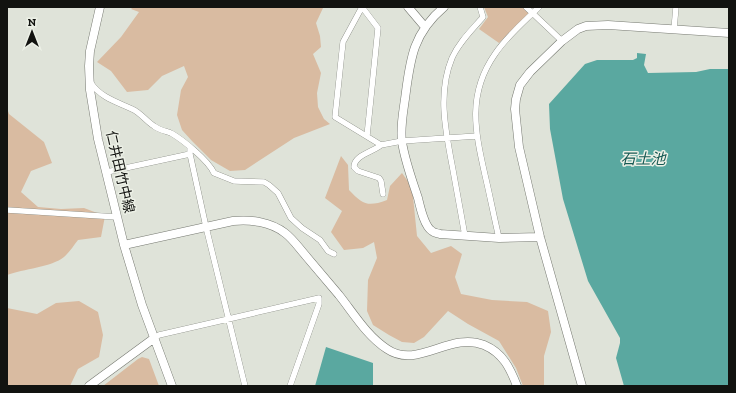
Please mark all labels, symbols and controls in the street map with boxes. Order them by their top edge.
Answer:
north arrow [12,12,52,52]
text: N [28,16,37,29]
street label: 仁井田竹中線 [102,129,138,215]
water label: 石土池 [620,150,667,168]

